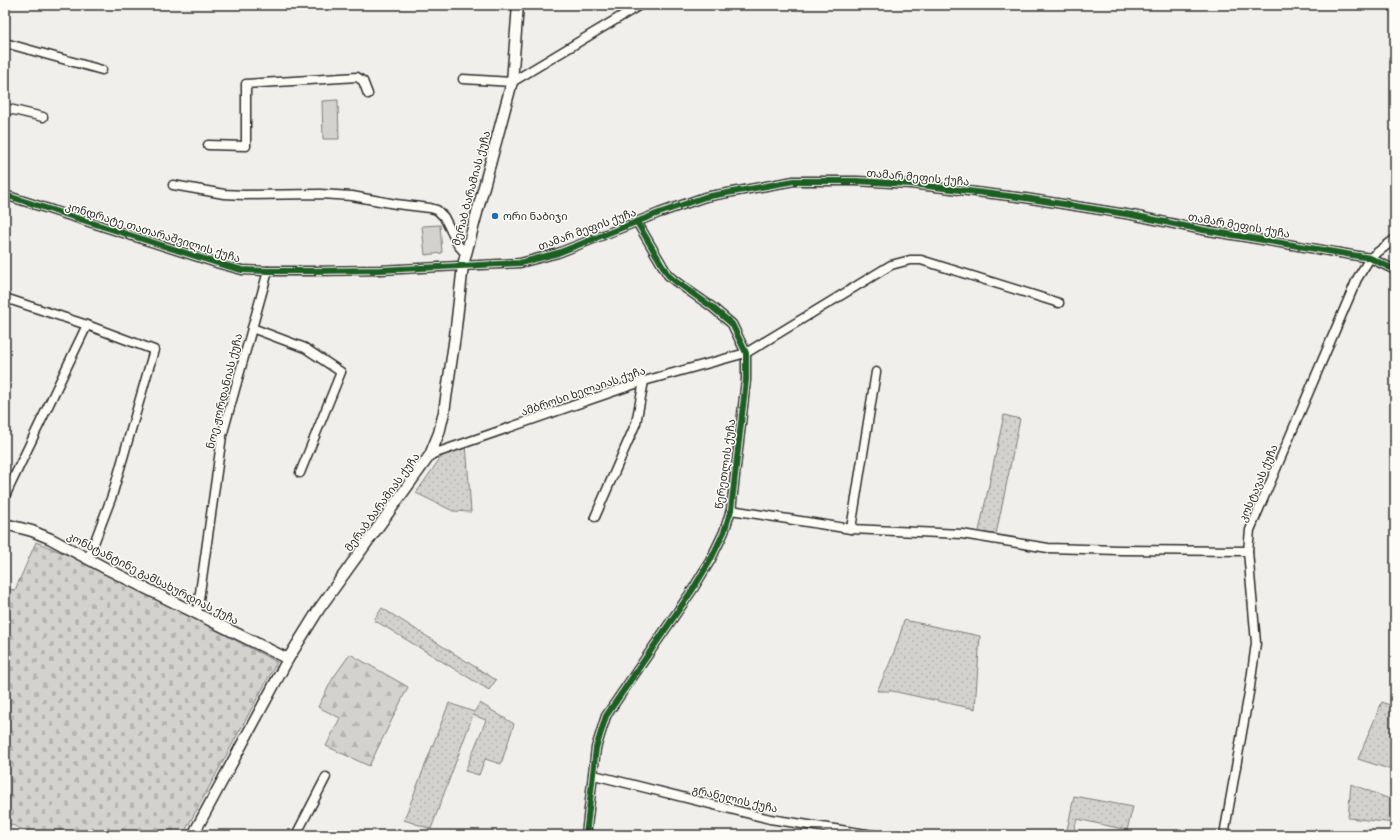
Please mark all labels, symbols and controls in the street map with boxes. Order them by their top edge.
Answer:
street label: მერაბ ბარამიას ქუჩა [449,129,493,247]
street label: თამარ მეფის ქუჩა [866,166,970,188]
street label: კონდრატე თათარაშვილის ქუჩა [64,199,242,265]
street label: თამარ მეფის ქუჩა [536,205,638,253]
place label: ორი ნაბიჯი [503,209,568,223]
street label: თამარ მეფის ქუჩა [1187,209,1291,241]
marker: ორი ნაბიჯი [490,211,500,221]
street label: ნოე ჟორდანიას ქუჩა [203,332,245,450]
street label: ამბროსი ხელაიას ქუჩა [519,363,647,419]
street label: წერეთლის ქუჩა [712,418,738,510]
street label: კოსტავას ქუჩა [1235,442,1281,524]
street label: მერაბ ბარამიას ქუჩა [342,450,422,554]
street label: კონსტანტინე გამსახურდიას ქუჩა [65,529,241,627]
street label: გრანელის ქუჩა [691,782,779,816]

